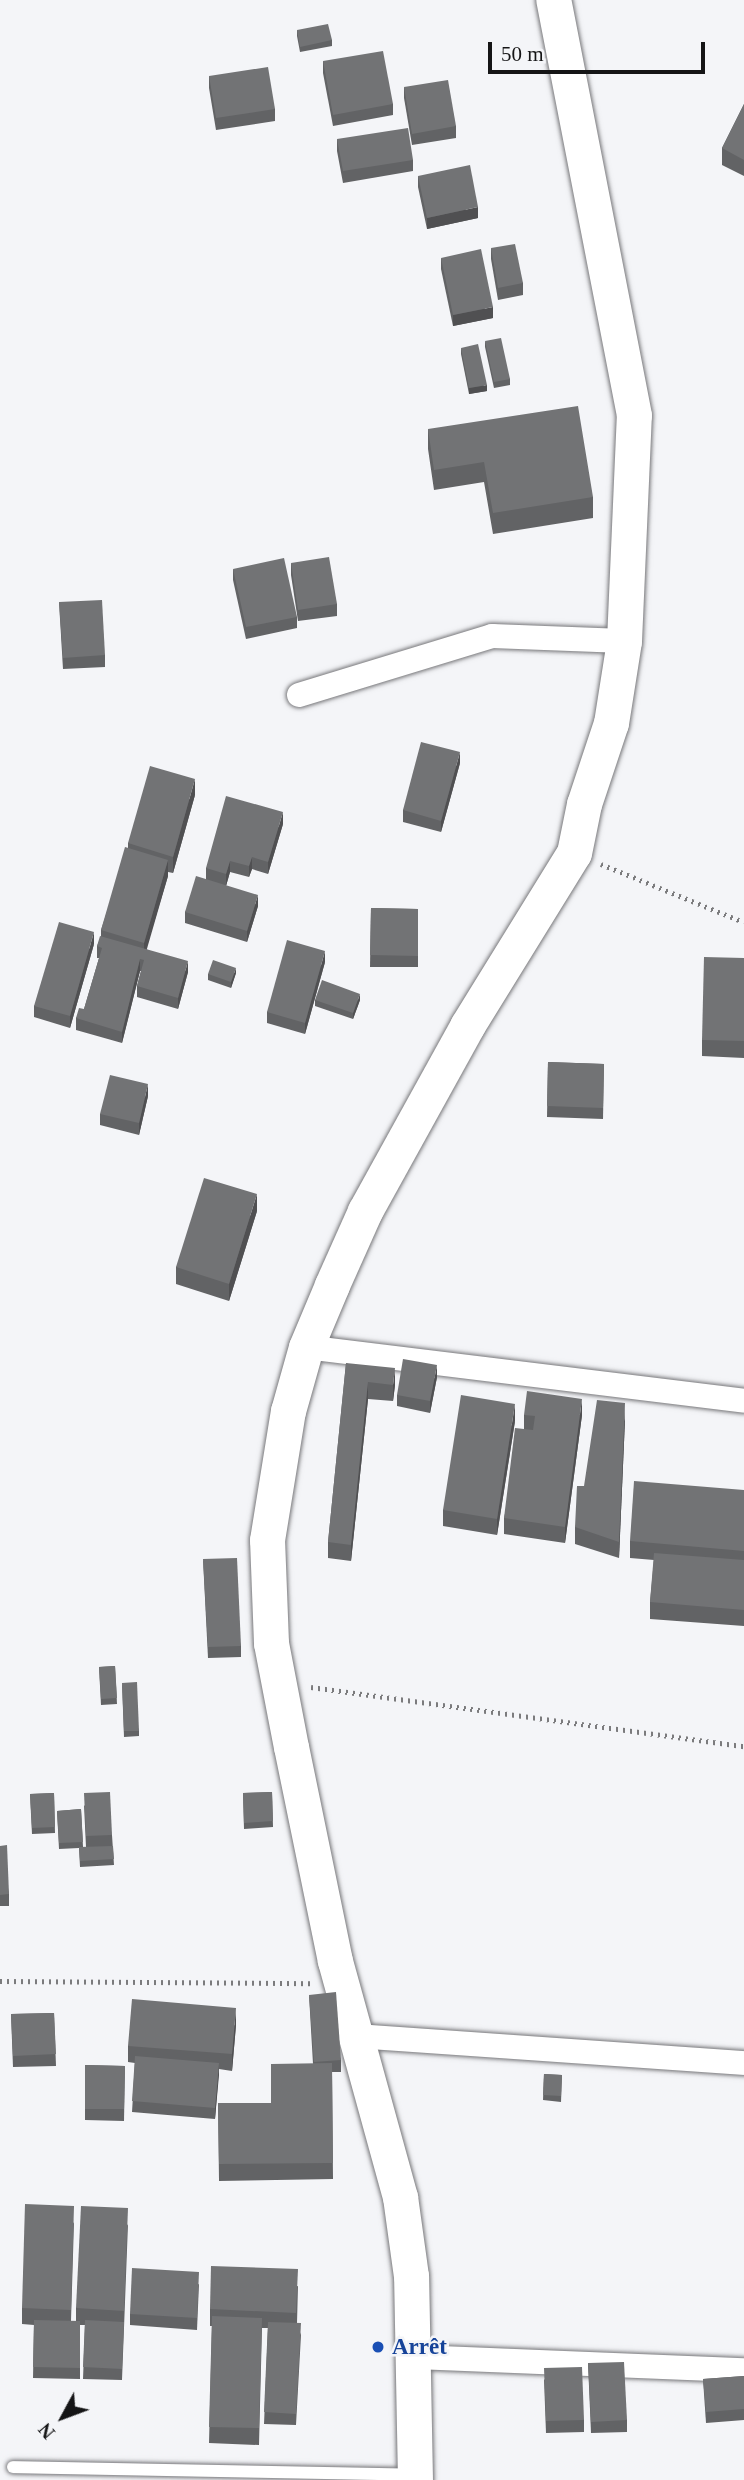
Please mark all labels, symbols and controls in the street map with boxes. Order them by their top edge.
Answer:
scale bar [492,28,709,72]
text: 50 m [501,42,544,66]
place label: Arrêt [392,2333,447,2361]
marker: Arrêt [370,2339,386,2355]
north arrow [28,2382,98,2452]
text: N [34,2419,59,2443]

